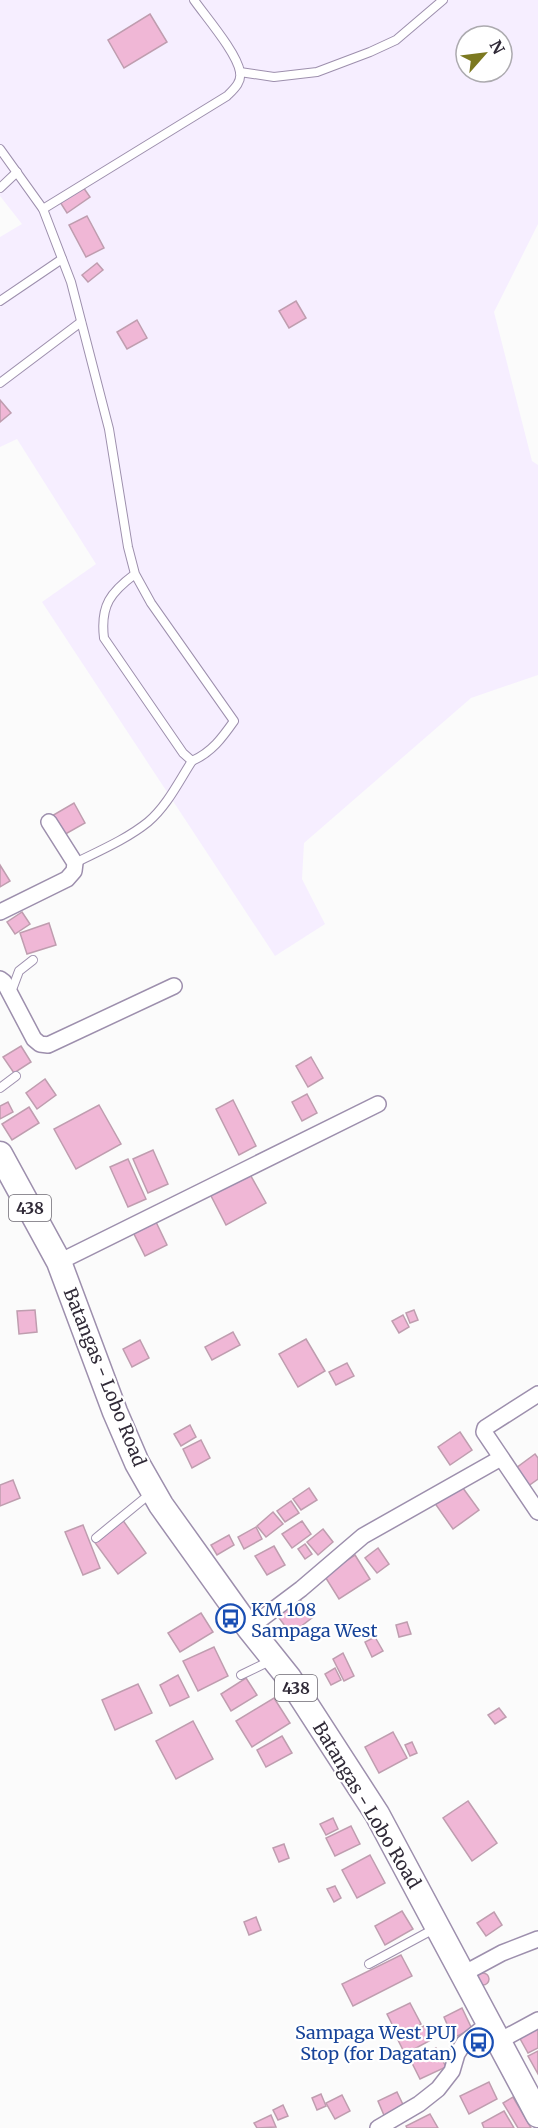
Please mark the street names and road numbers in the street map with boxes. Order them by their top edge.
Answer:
road number: 438 [9,1195,51,1221]
street label: Batangas - Lobo Road [59,1284,151,1470]
road number: 438 [275,1675,317,1701]
street label: Batangas - Lobo Road [308,1717,426,1893]

